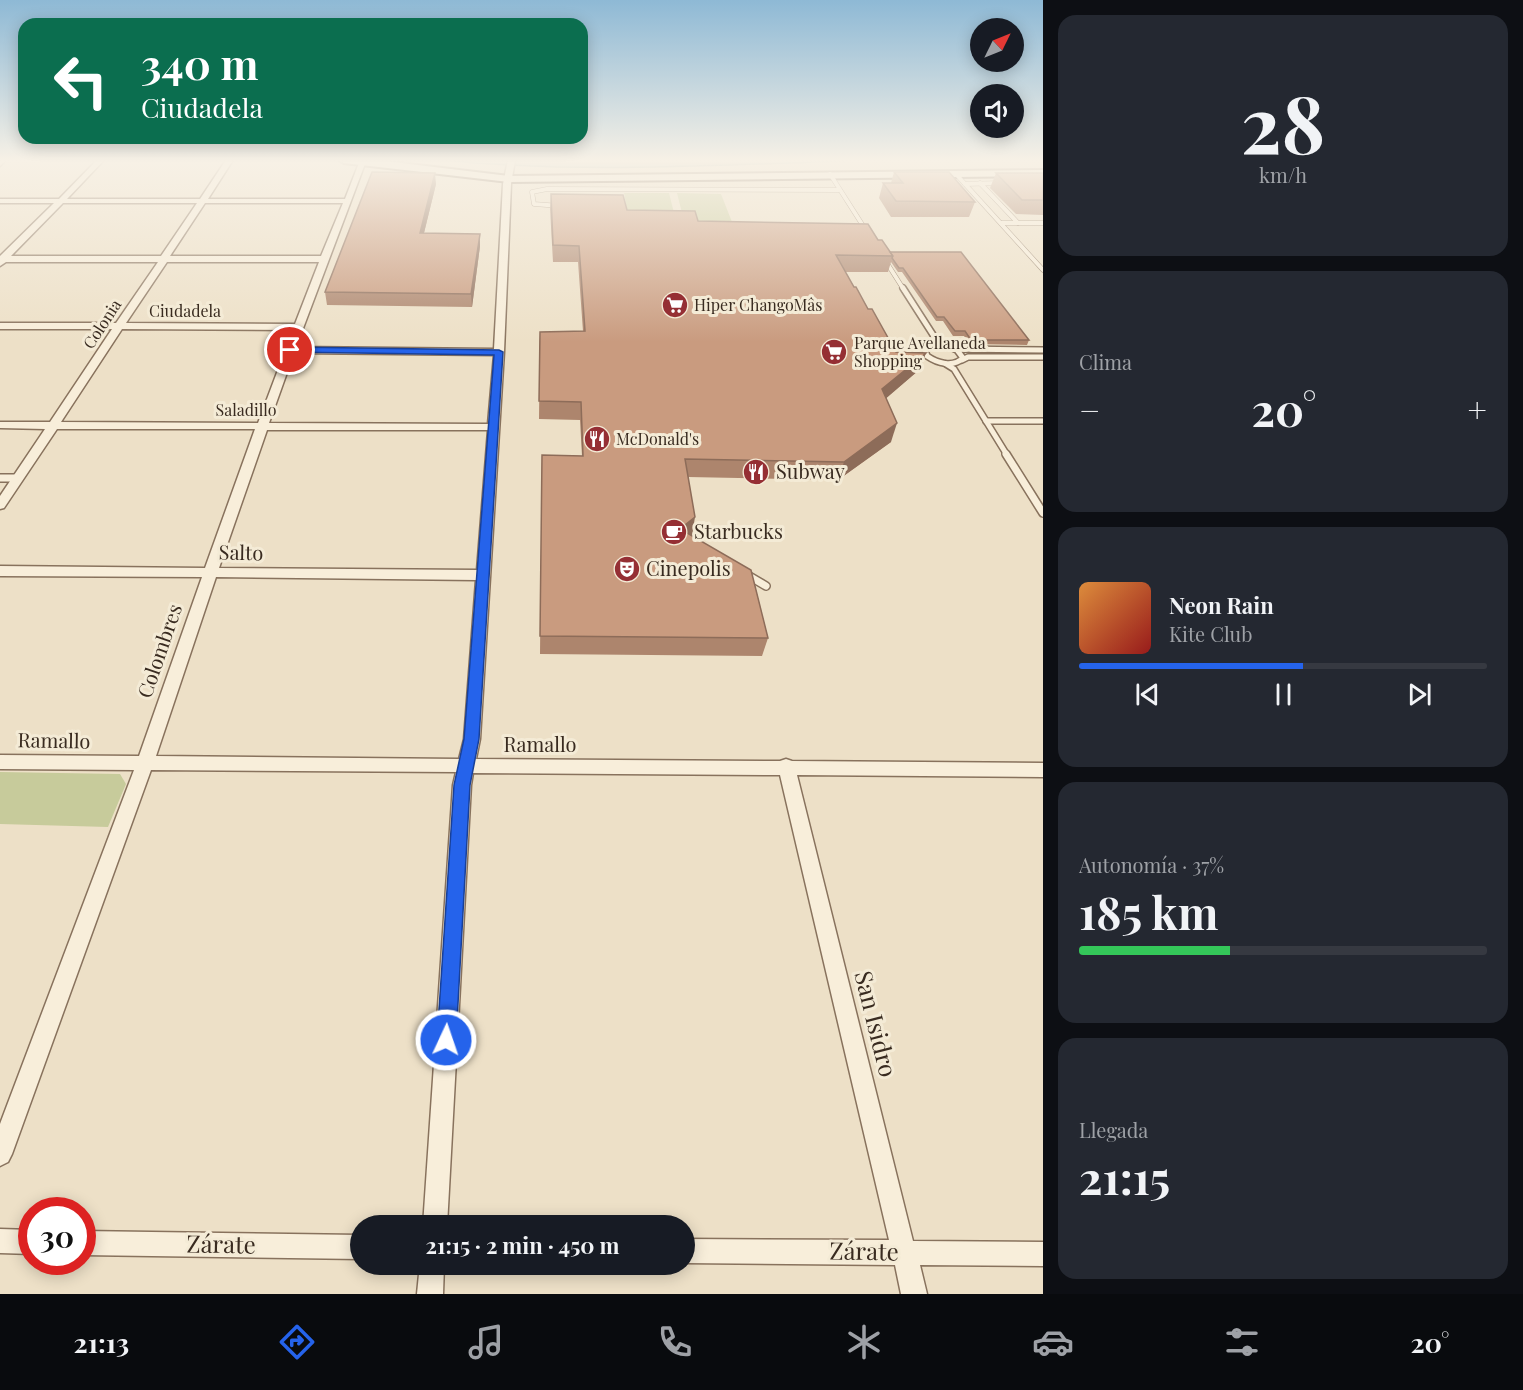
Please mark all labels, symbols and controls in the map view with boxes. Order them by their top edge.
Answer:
north arrow [970,18,1024,72]
map controls [970,18,1024,138]
text: 340 m [141,35,259,91]
icon: left [42,42,120,120]
text: 28 [1241,70,1325,174]
button: sound [970,84,1024,138]
text: Ciudadela [141,89,263,125]
text: km/h [1259,161,1307,188]
supermarket icon: Hiper ChangoMâs [660,290,690,320]
place label: Hiper ChangoMâs [694,294,822,315]
street label: Colonia [78,295,125,353]
street label: Ciudadela [149,300,221,321]
pin [264,324,315,375]
place label: Parque Avellaneda Shopping [854,332,986,371]
icon: arrive [273,333,306,366]
supermarket icon: Parque Avellaneda Shopping [819,337,849,367]
text: Clima [1079,348,1132,375]
text: 20° [1252,378,1316,438]
text: − [1079,387,1100,431]
text: + [1468,387,1487,431]
street label: Saladillo [216,399,277,420]
restaurant icon: McDonald's [582,424,612,454]
place label: McDonald's [616,428,699,449]
restaurant icon: Subway [741,457,771,487]
place label: Subway [776,457,845,484]
cafe icon: Starbucks [659,517,689,547]
place label: Starbucks [694,517,783,544]
street label: Salto [219,538,264,565]
theatre icon: Cinepolis [612,554,642,584]
place label: Cinepolis [646,554,731,581]
text: Neon Rain [1169,590,1274,620]
street label: Colombres [130,600,187,701]
text: Kite Club [1169,620,1253,647]
icon: previous [1131,678,1164,711]
icon: pause [1267,678,1300,711]
icon: next [1403,678,1436,711]
street label: Ramallo [17,725,91,754]
street label: Ramallo [504,730,576,757]
text: Autonomía · 37% [1079,851,1224,878]
text: 185 km [1079,881,1218,941]
street label: San Isidro [848,967,906,1080]
position arrow [414,1008,478,1072]
text: Llegada [1079,1116,1148,1143]
text: 21:15 [1079,1146,1170,1206]
speed limit sign: 30 [18,1197,96,1275]
street label: Zárate [186,1226,256,1260]
text: 21:15 · 2 min · 450 m [426,1230,620,1260]
street label: Zárate [829,1233,899,1267]
icon: directions [276,1321,318,1363]
icon: music [465,1321,507,1363]
icon: phone [654,1321,696,1363]
icon: climate [843,1321,885,1363]
icon: car [1032,1321,1074,1363]
icon: filters [1221,1321,1263,1363]
text: 21:13 [74,1324,129,1360]
text: 20° [1410,1324,1449,1360]

